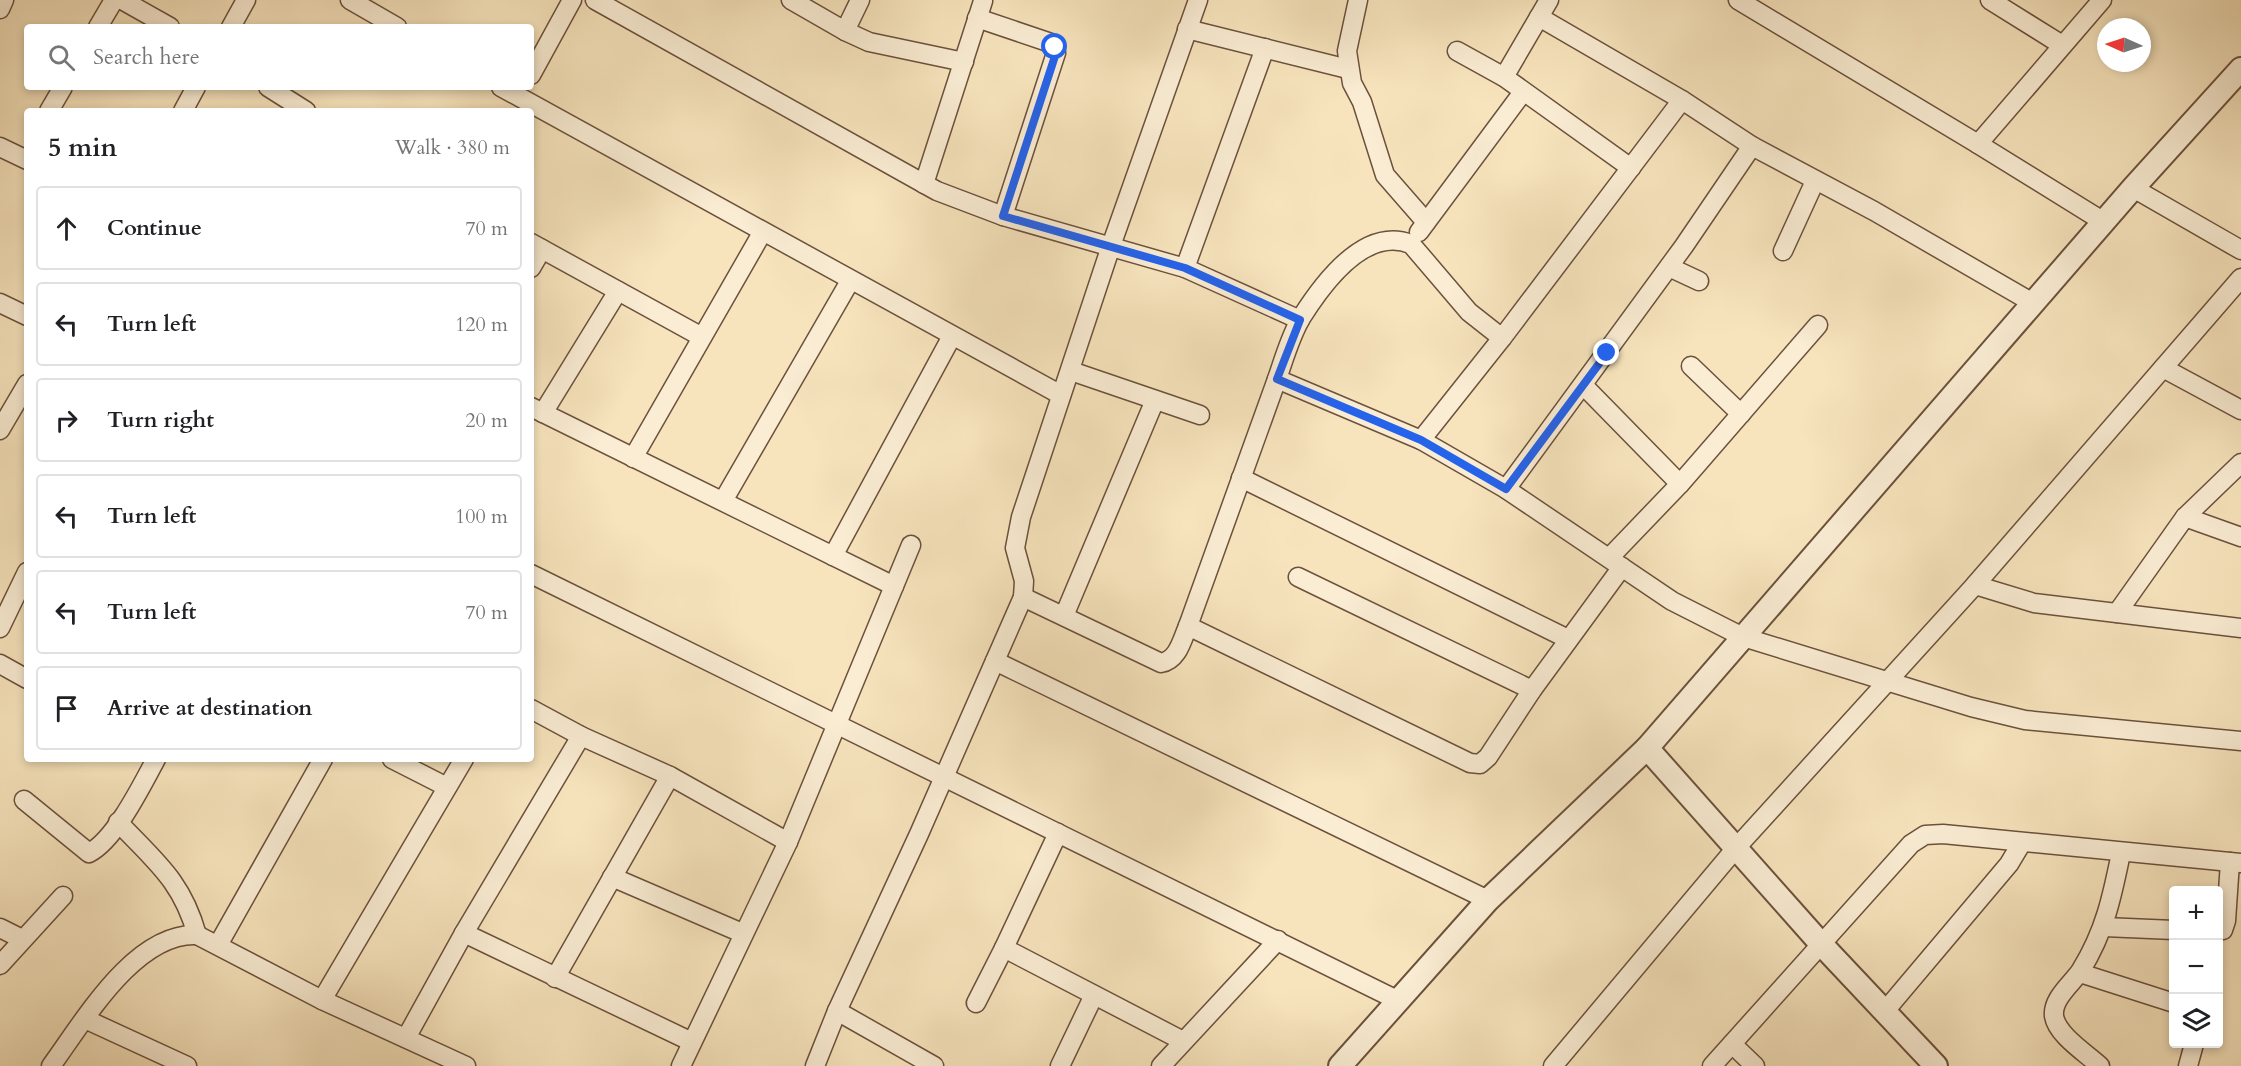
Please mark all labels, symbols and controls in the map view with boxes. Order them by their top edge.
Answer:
north arrow [2097,18,2151,72]
search box [24,24,534,90]
route start [1041,33,1067,59]
icon: search [45,41,78,74]
text: Search here [93,42,200,72]
text: 5 min [48,130,117,165]
text: Walk · 380 m [395,134,510,161]
icon: ahead [50,212,83,245]
text: Continue [107,213,202,243]
text: 70 m [465,215,508,242]
icon: left [50,308,83,341]
text: Turn left [107,309,196,339]
text: 120 m [455,311,508,338]
route end [1593,339,1619,365]
icon: right [50,404,83,437]
text: Turn right [107,405,214,435]
text: 20 m [465,407,508,434]
icon: left [50,500,83,533]
text: Turn left [107,501,196,531]
text: 100 m [455,503,508,530]
icon: left [50,596,83,629]
text: Turn left [107,597,196,627]
text: 70 m [465,599,508,626]
icon: arrive [50,692,83,725]
text: Arrive at destination [107,693,312,723]
map controls [2169,886,2223,1048]
button: + [2169,886,2223,940]
button: − [2169,940,2223,994]
button: layers [2169,994,2223,1048]

